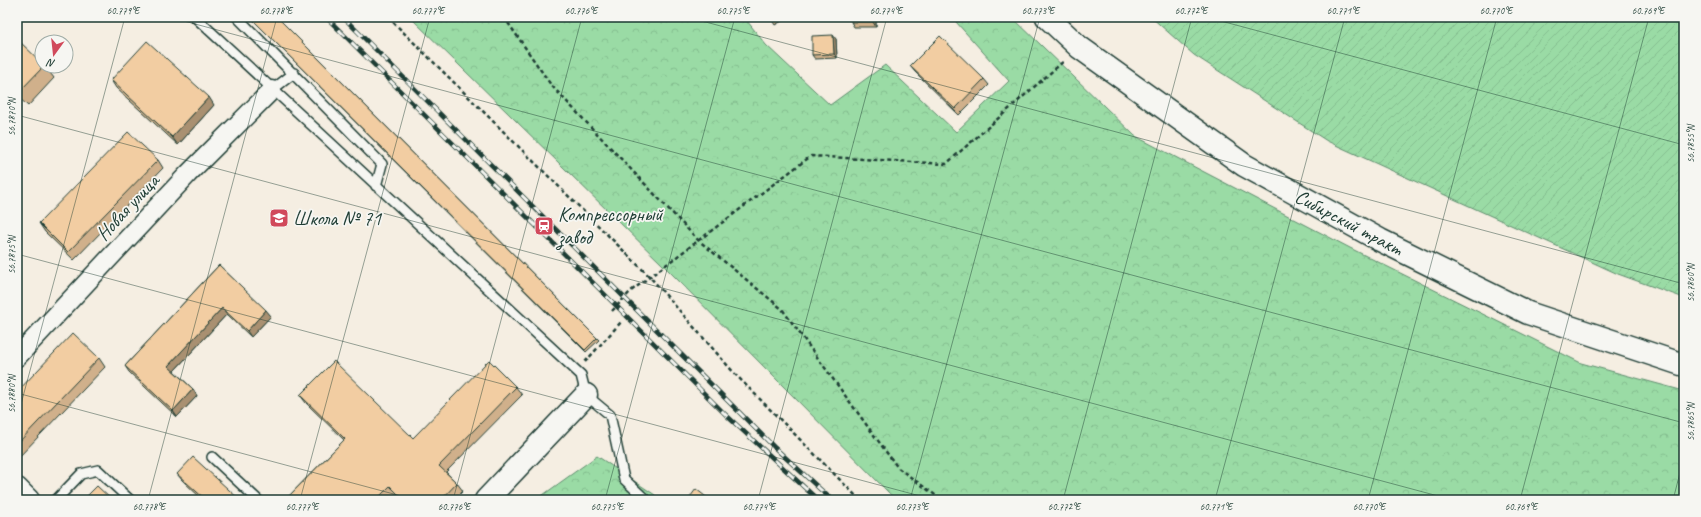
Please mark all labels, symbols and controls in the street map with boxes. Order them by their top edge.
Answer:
text: 60.779°E [107,4,141,17]
text: 60.778°E [260,4,294,17]
text: 60.777°E [412,4,446,17]
text: 60.776°E [565,4,599,17]
text: 60.775°E [717,4,751,17]
text: 60.774°E [870,4,904,17]
text: 60.773°E [1022,4,1056,17]
text: 60.772°E [1175,4,1209,17]
text: 60.771°E [1327,4,1361,17]
text: 60.770°E [1480,4,1514,17]
text: 60.769°E [1632,4,1666,17]
north arrow [34,34,74,74]
text: N [44,55,57,71]
text: 56.7870°N [5,96,18,136]
text: 56.7855°N [1684,123,1697,163]
street label: Новая улица [90,168,166,246]
street label: Сибирский тракт [1291,184,1408,262]
place label: Компрессорный завод [555,202,664,251]
place label: Школа № 71 [293,206,382,231]
school or university icon: Школа № 71 [268,207,290,229]
station icon: Компрессорный завод [533,215,555,237]
text: 56.7875°N [5,234,18,274]
text: 56.7860°N [1684,262,1697,302]
text: 56.7880°N [5,373,18,413]
text: 56.7865°N [1684,401,1697,441]
text: 60.778°E [133,500,167,513]
text: 60.777°E [286,500,320,513]
text: 60.776°E [438,500,472,513]
text: 60.775°E [591,500,625,513]
text: 60.774°E [743,500,777,513]
text: 60.773°E [896,500,930,513]
text: 60.772°E [1048,500,1082,513]
text: 60.771°E [1200,500,1234,513]
text: 60.770°E [1353,500,1387,513]
text: 60.769°E [1505,500,1539,513]

